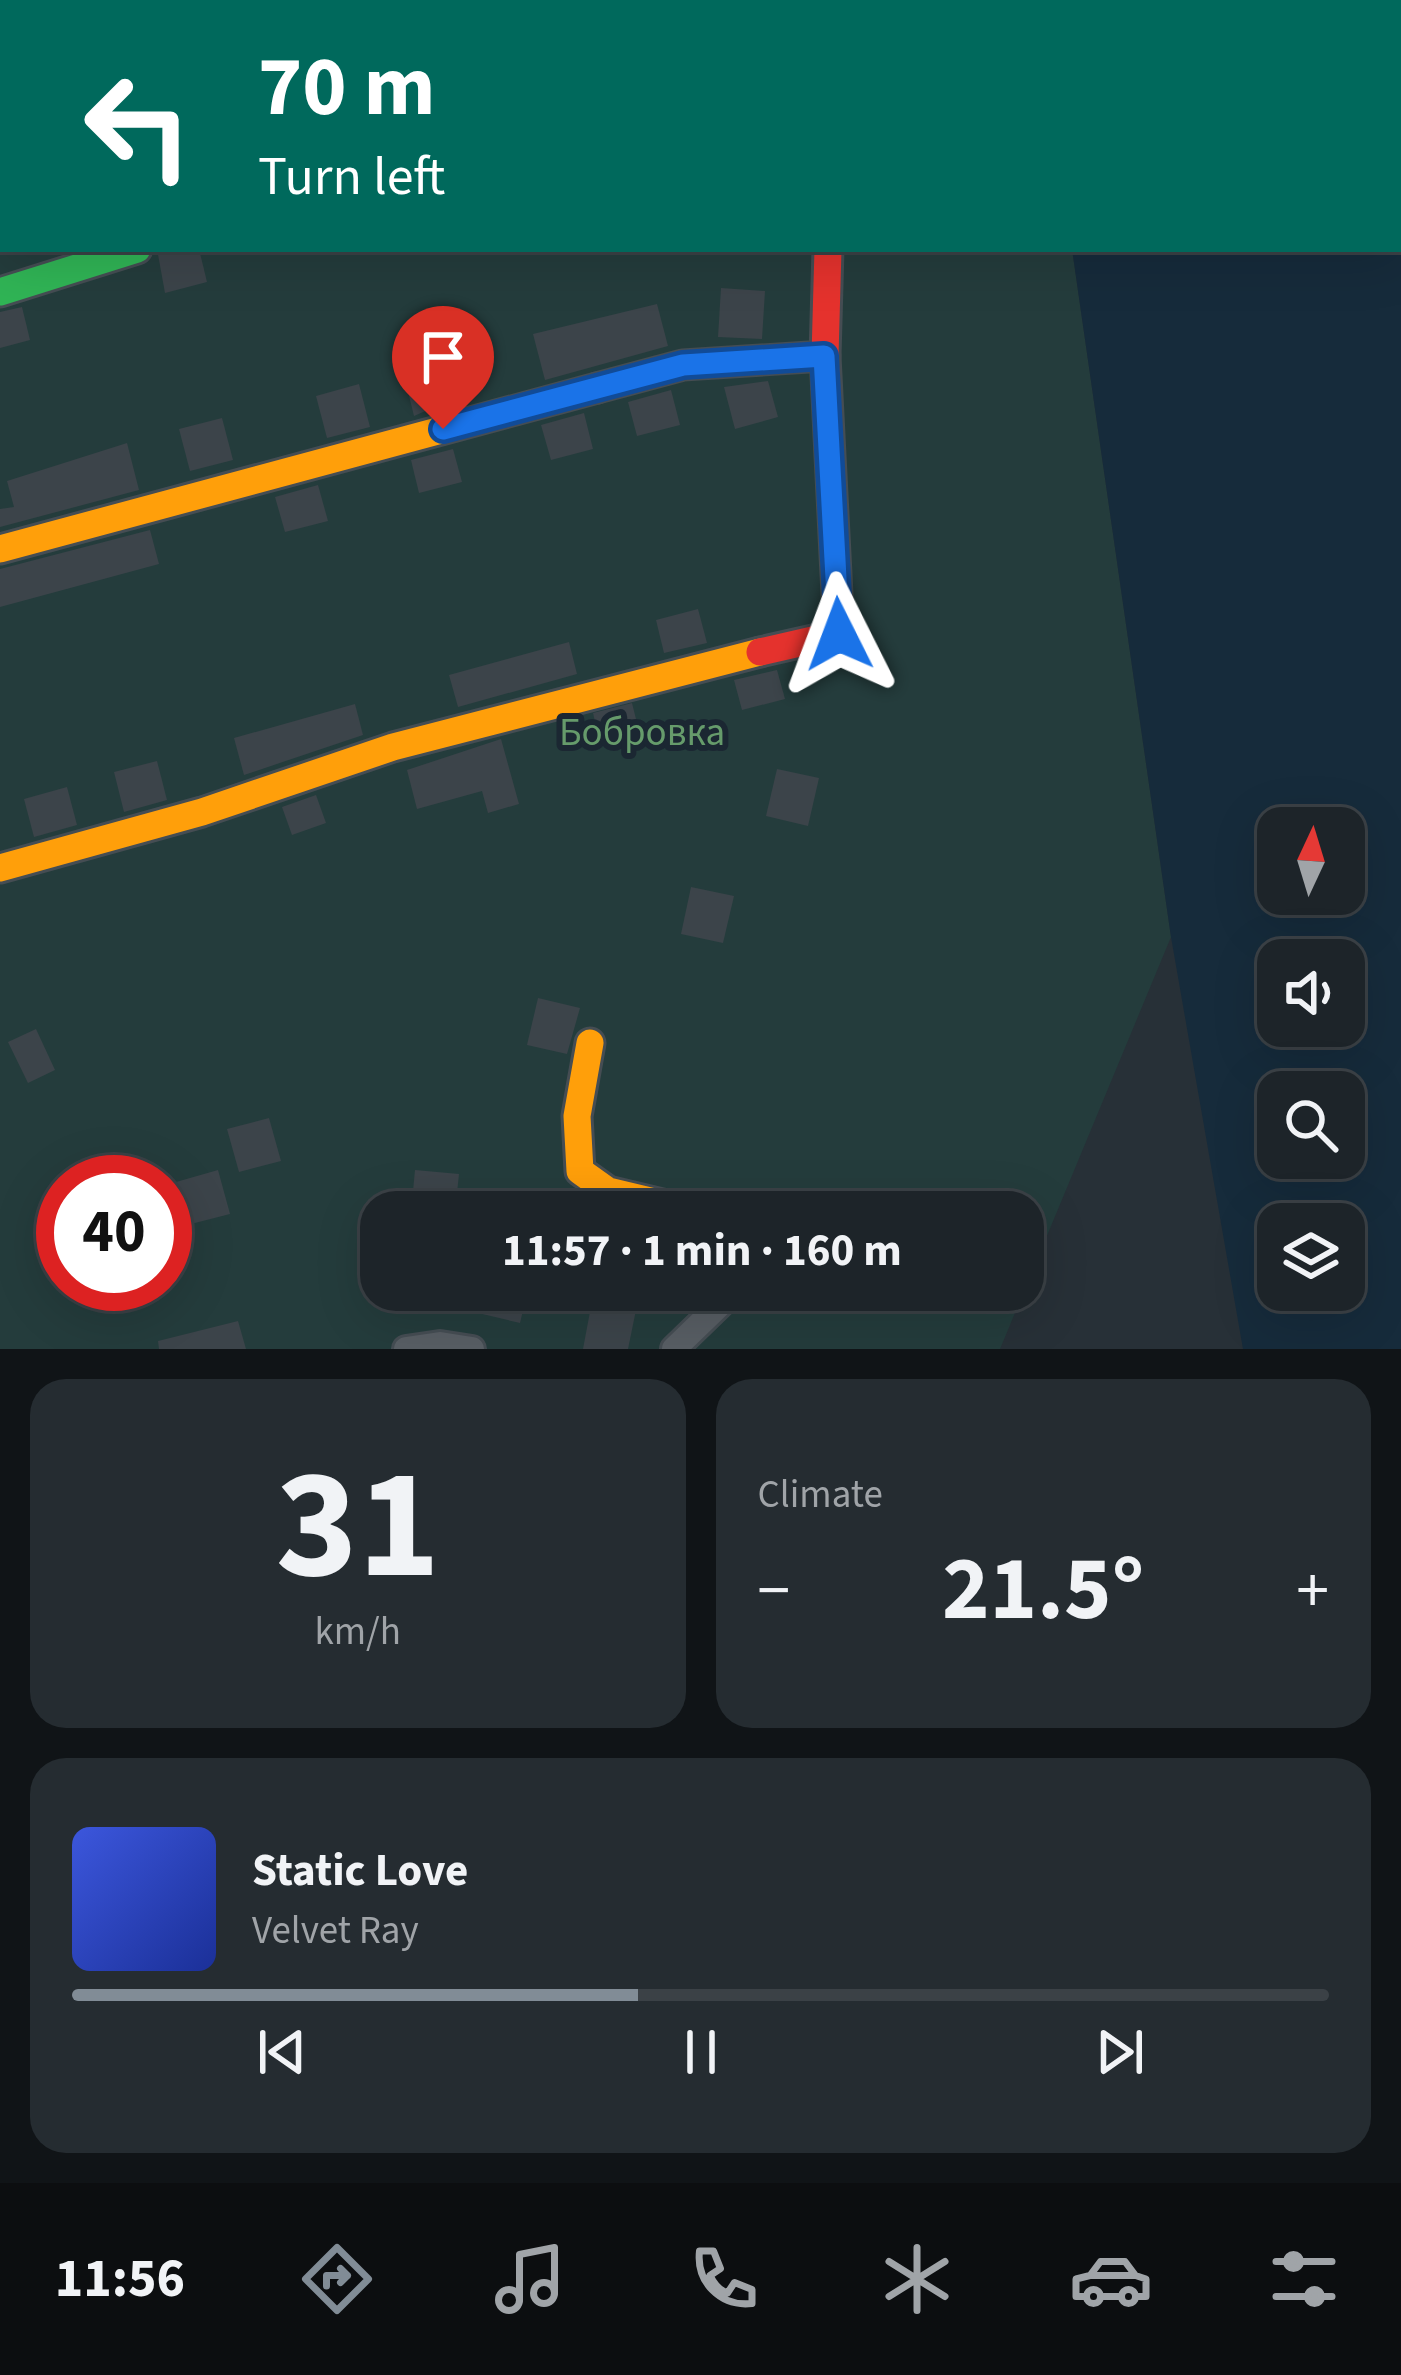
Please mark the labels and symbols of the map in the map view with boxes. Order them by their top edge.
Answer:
pin [392,306,494,429]
position arrow [776,571,902,697]
park label: Бобровка [559,705,725,761]
north arrow [1257,807,1365,915]
speed limit sign: 40 [36,1155,192,1311]

